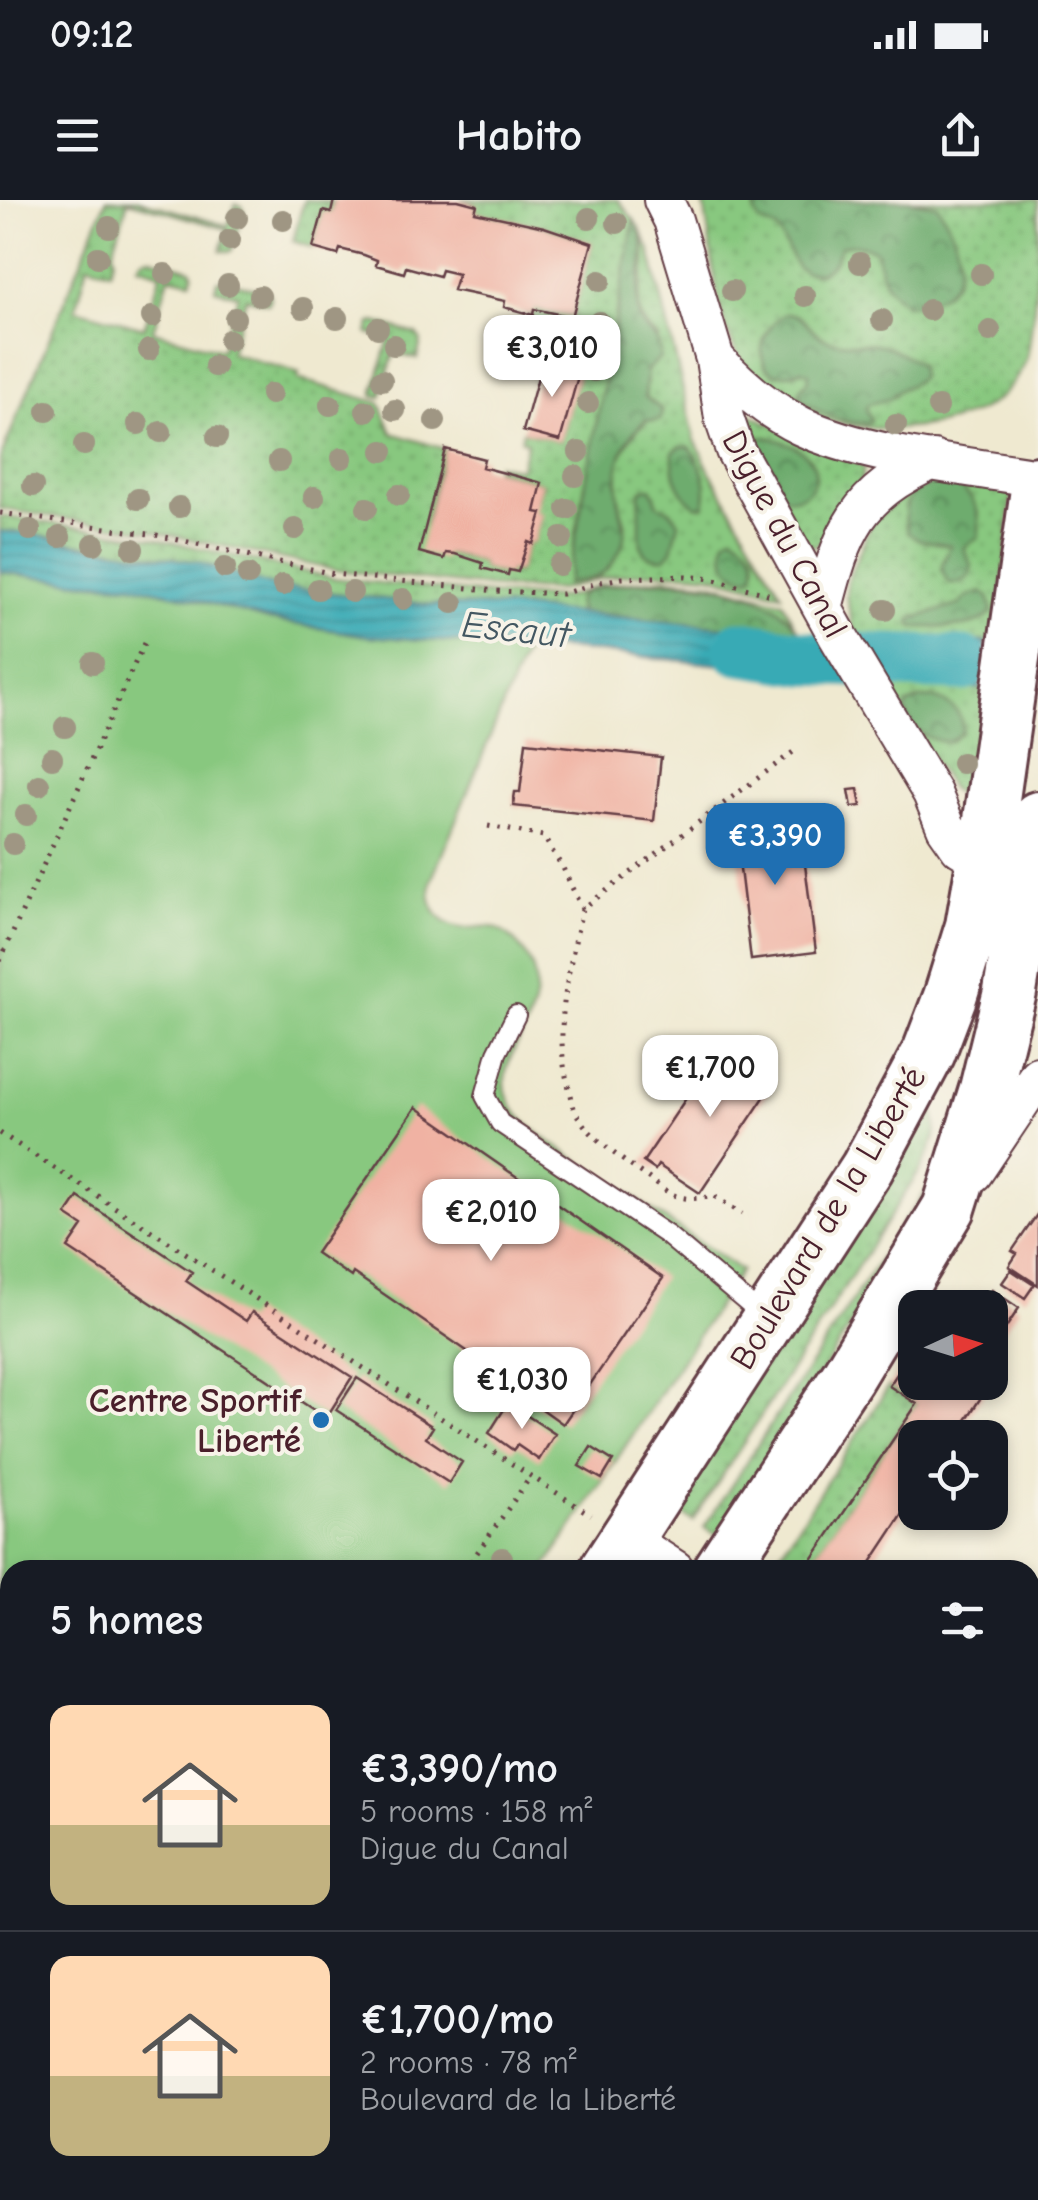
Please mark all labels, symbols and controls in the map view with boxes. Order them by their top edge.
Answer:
text: 09:12 [50,13,133,57]
icon: menu [50,108,105,163]
icon: share [933,108,988,163]
text: Habito [456,109,582,161]
pin: €3,010 [471,315,633,400]
text: €3,010 [505,329,599,366]
street label: Digue du Canal [713,424,857,644]
water label: Escaut [460,602,575,658]
pin: €3,390 [694,803,856,888]
text: €3,390 [728,817,822,854]
pin: €1,700 [629,1035,791,1120]
text: €1,700 [664,1049,756,1086]
street label: Boulevard de la Liberté [721,1059,935,1377]
pin: €2,010 [410,1179,572,1264]
text: €2,010 [444,1193,538,1230]
north arrow [898,1290,1008,1400]
map controls [898,1290,1008,1530]
pin: €1,030 [441,1347,603,1432]
text: €1,030 [475,1361,569,1398]
place label: Centre Sportif Liberté [89,1380,303,1461]
marker: Centre Sportif Liberté [310,1409,332,1431]
button: locate [898,1420,1008,1530]
icon: filters [935,1593,990,1648]
text: 5 homes [50,1596,203,1645]
text: €3,390/mo [360,1744,558,1793]
icon: home [130,1745,250,1865]
text: 5 rooms · 158 m² [360,1793,592,1830]
text: Digue du Canal [360,1830,569,1867]
text: €1,700/mo [360,1995,554,2044]
icon: home [130,1996,250,2116]
text: 2 rooms · 78 m² [360,2044,577,2081]
text: Boulevard de la Liberté [360,2081,676,2118]

